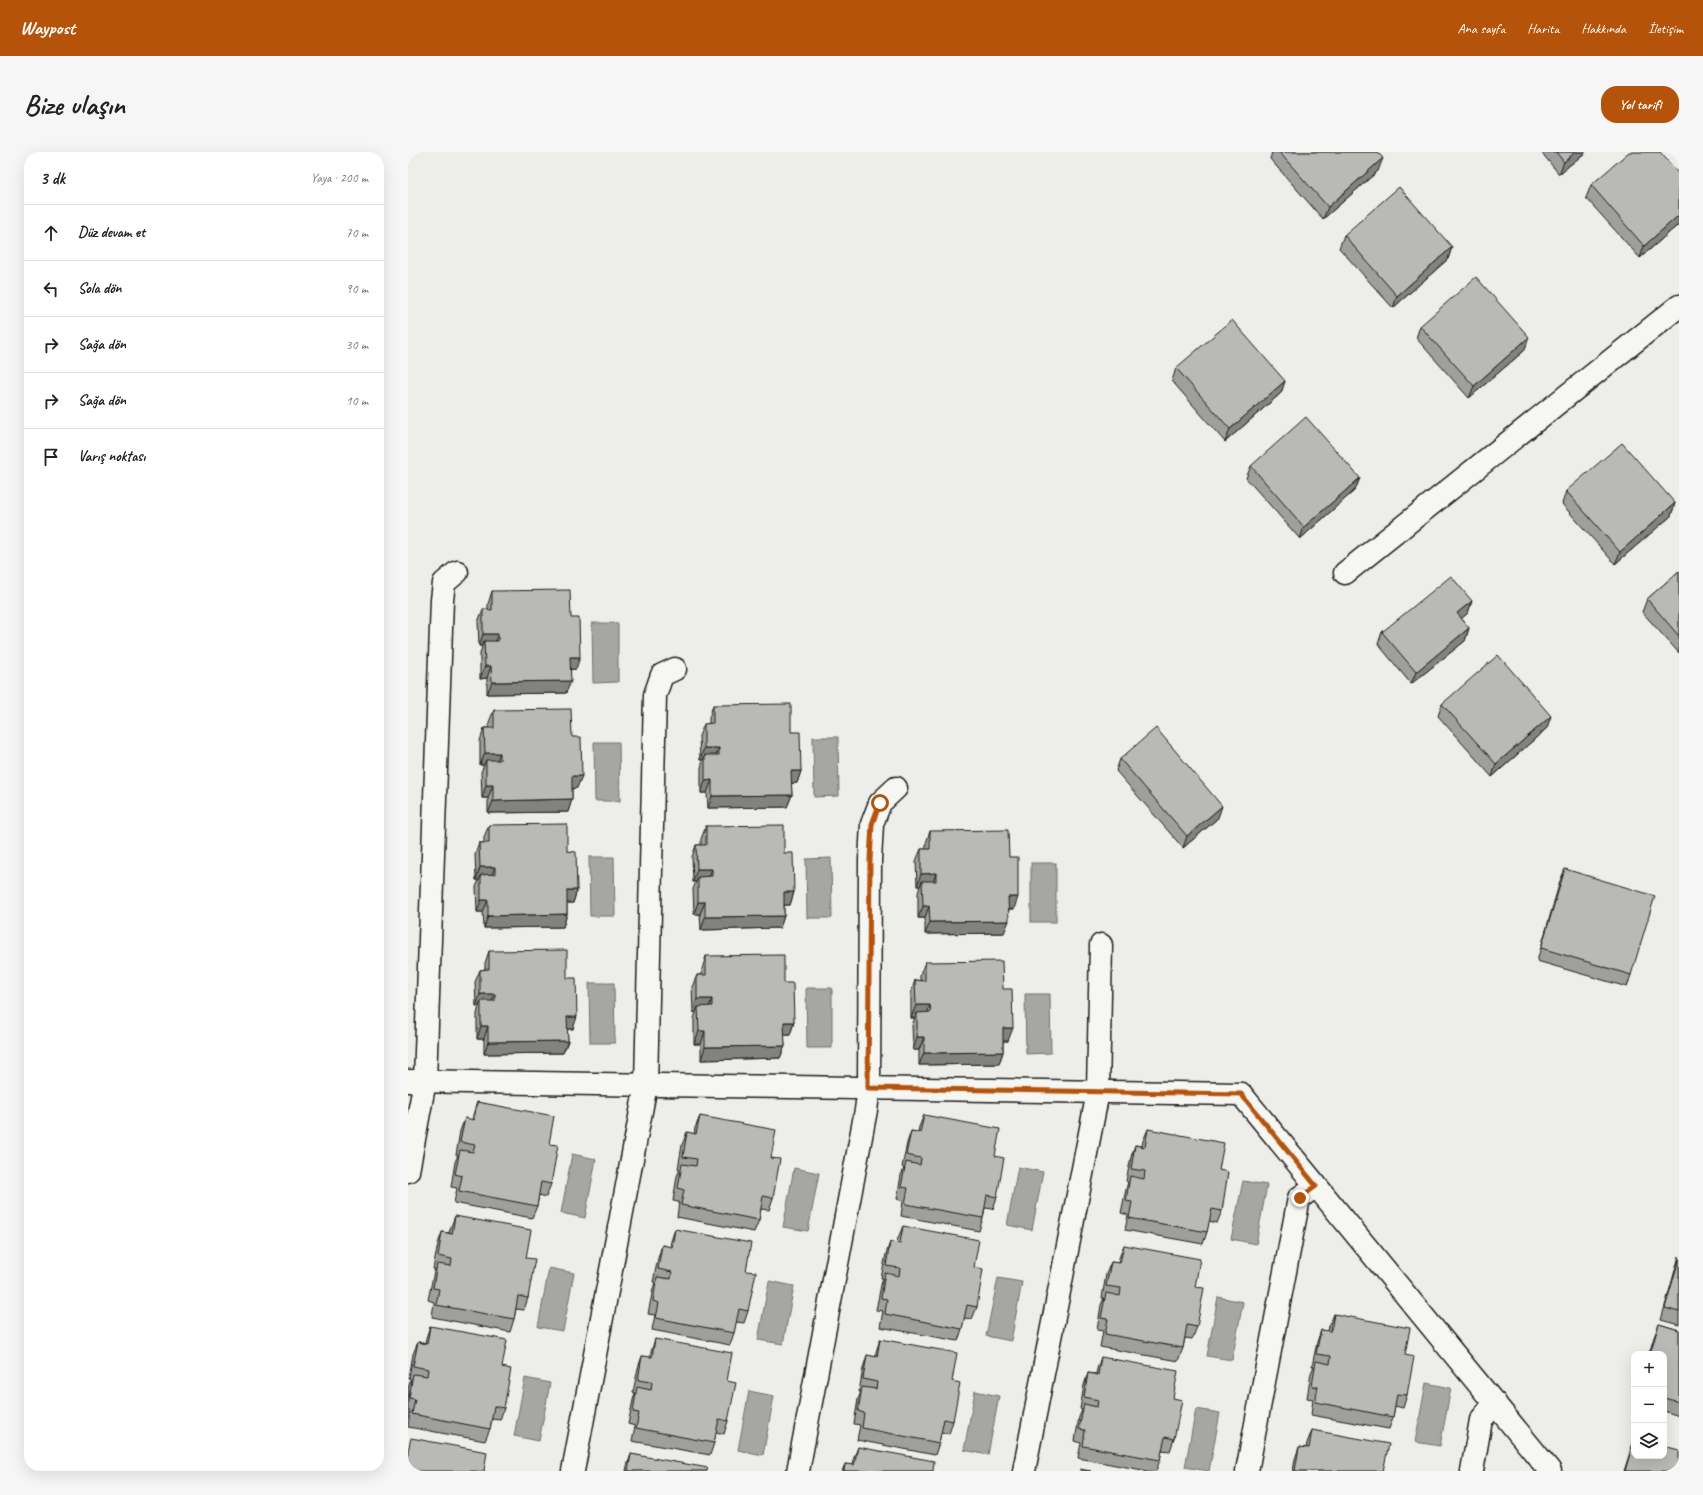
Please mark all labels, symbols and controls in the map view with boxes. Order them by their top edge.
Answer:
text: Waypost [20,16,75,40]
text: Ana sayfa [1458,20,1505,37]
text: Harita [1527,20,1559,37]
text: Hakkında [1581,20,1626,37]
text: İletişim [1648,20,1683,37]
button: Yol tarifi [1601,86,1679,123]
text: Bize ulaşın [24,87,125,122]
text: 3 dk [40,168,65,189]
text: Yaya · 200 m [311,170,368,186]
icon: ahead [40,222,62,244]
text: Düz devam et [78,223,145,242]
text: 70 m [346,225,368,241]
icon: left [40,278,62,300]
text: Sola dön [78,279,121,298]
text: 90 m [346,281,368,297]
icon: right [40,334,62,356]
text: Sağa dön [78,335,126,354]
text: 30 m [346,337,368,353]
icon: right [40,390,62,412]
text: Sağa dön [78,391,126,410]
text: 10 m [346,393,368,409]
icon: arrive [40,446,62,468]
text: Varış noktası [78,447,145,466]
route start [871,794,889,812]
route end [1291,1189,1309,1207]
map controls [1631,1351,1667,1459]
button: + [1631,1351,1667,1387]
button: − [1631,1387,1667,1423]
button: layers [1631,1423,1667,1459]

